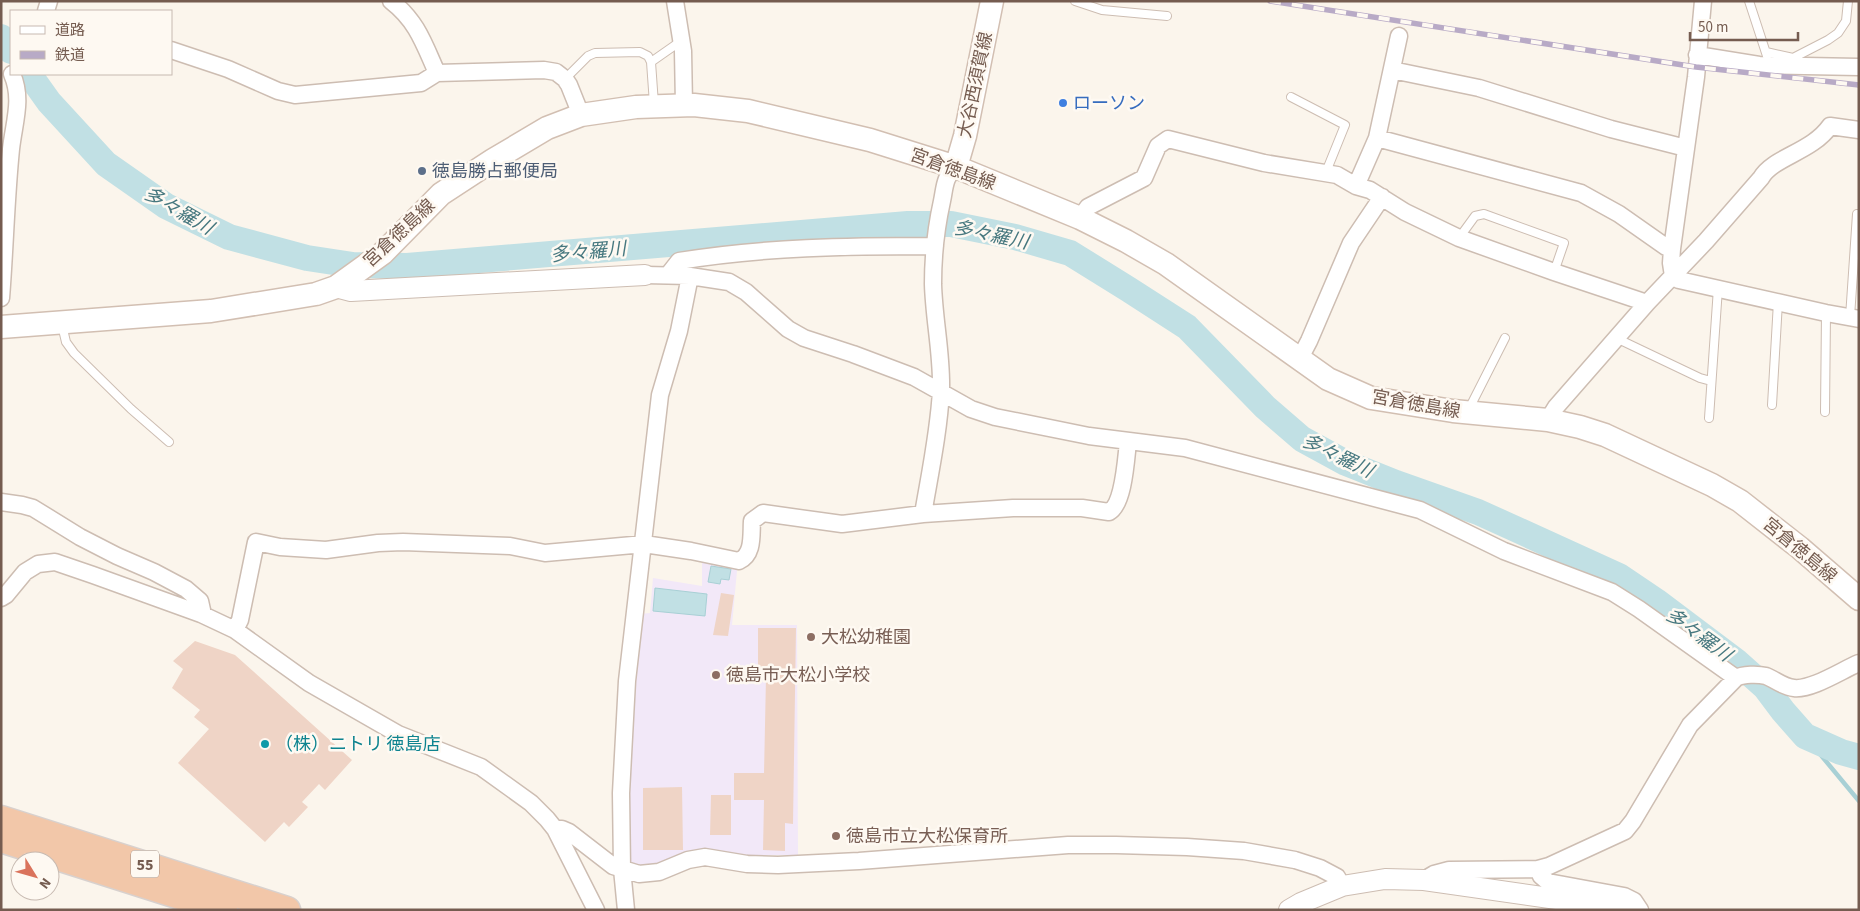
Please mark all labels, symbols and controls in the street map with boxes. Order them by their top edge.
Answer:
legend [10,10,172,75]
scale bar [1690,10,1798,42]
text: 50 m [1698,17,1728,38]
text: 道路 [55,20,85,41]
street label: 大谷西須賀線 [952,30,999,141]
text: 鉄道 [55,45,85,66]
place label: ローソン [1073,91,1145,116]
marker: ローソン [1057,97,1069,109]
street label: 宮倉徳島線 [906,142,999,197]
place label: 徳島勝占郵便局 [432,159,558,184]
marker: 徳島勝占郵便局 [416,165,428,177]
water label: 多々羅川 [139,181,220,243]
street label: 宮倉徳島線 [358,194,441,273]
water label: 多々羅川 [951,214,1033,257]
water label: 多々羅川 [549,236,629,269]
street label: 宮倉徳島線 [1369,384,1462,425]
water label: 多々羅川 [1297,428,1379,486]
street label: 宮倉徳島線 [1757,512,1842,589]
water label: 多々羅川 [1659,602,1738,670]
place label: 大松幼稚園 [821,625,911,650]
marker: 大松幼稚園 [805,631,817,643]
place label: 徳島市大松小学校 [726,663,870,688]
marker: 徳島市大松小学校 [710,669,722,681]
place label: （株）ニトリ 徳島店 [275,732,441,757]
marker: （株）ニトリ 徳島店 [259,738,271,750]
place label: 徳島市立大松保育所 [846,824,1008,849]
marker: 徳島市立大松保育所 [830,830,842,842]
north arrow [10,851,60,901]
road number: 55 [131,851,159,878]
text: N [34,873,55,893]

